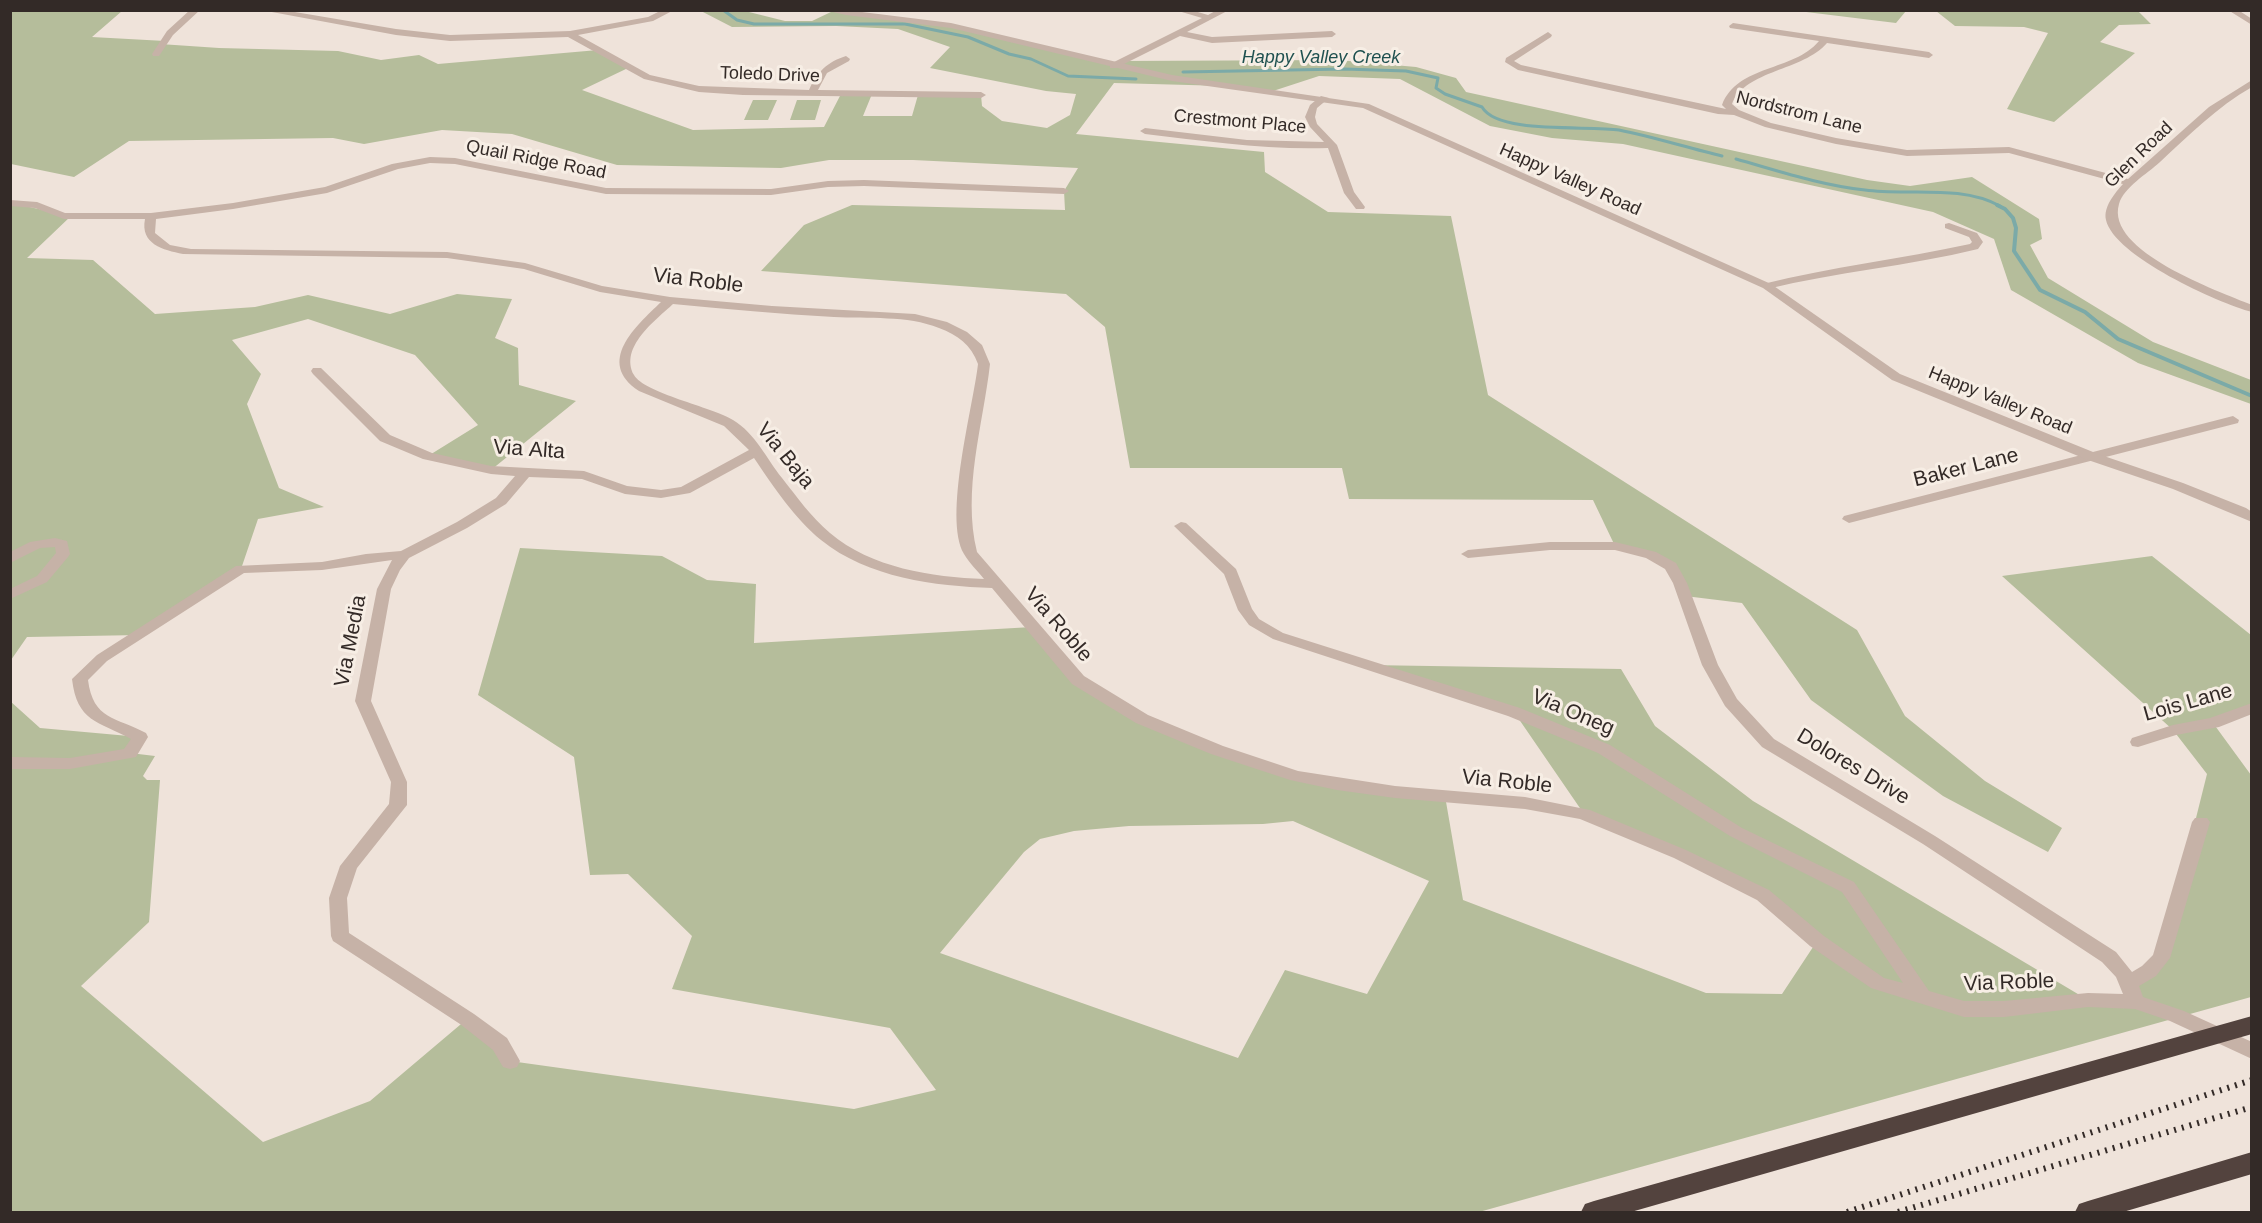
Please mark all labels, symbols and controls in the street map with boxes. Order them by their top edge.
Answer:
water label: Happy Valley Creek [1242,47,1400,69]
street label: Toledo Drive [720,62,820,88]
street label: Nordstrom Lane [1734,87,1864,139]
street label: Crestmont Place [1173,105,1307,139]
street label: Glen Road [2101,117,2177,193]
street label: Quail Ridge Road [464,136,608,184]
street label: Happy Valley Road [1496,139,1644,221]
street label: Via Roble [651,263,745,299]
street label: Happy Valley Road [1925,362,2075,440]
street label: Via Baja [751,418,819,494]
street label: Via Alta [492,435,566,465]
street label: Baker Lane [1911,443,2021,493]
street label: Via Roble [1019,583,1097,667]
street label: Via Media [330,593,372,689]
street label: Lois Lane [2141,678,2235,728]
street label: Via Oneg [1528,684,1618,742]
street label: Dolores Drive [1792,723,1914,811]
street label: Via Roble [1461,765,1553,799]
street label: Via Roble [1963,969,2055,997]

